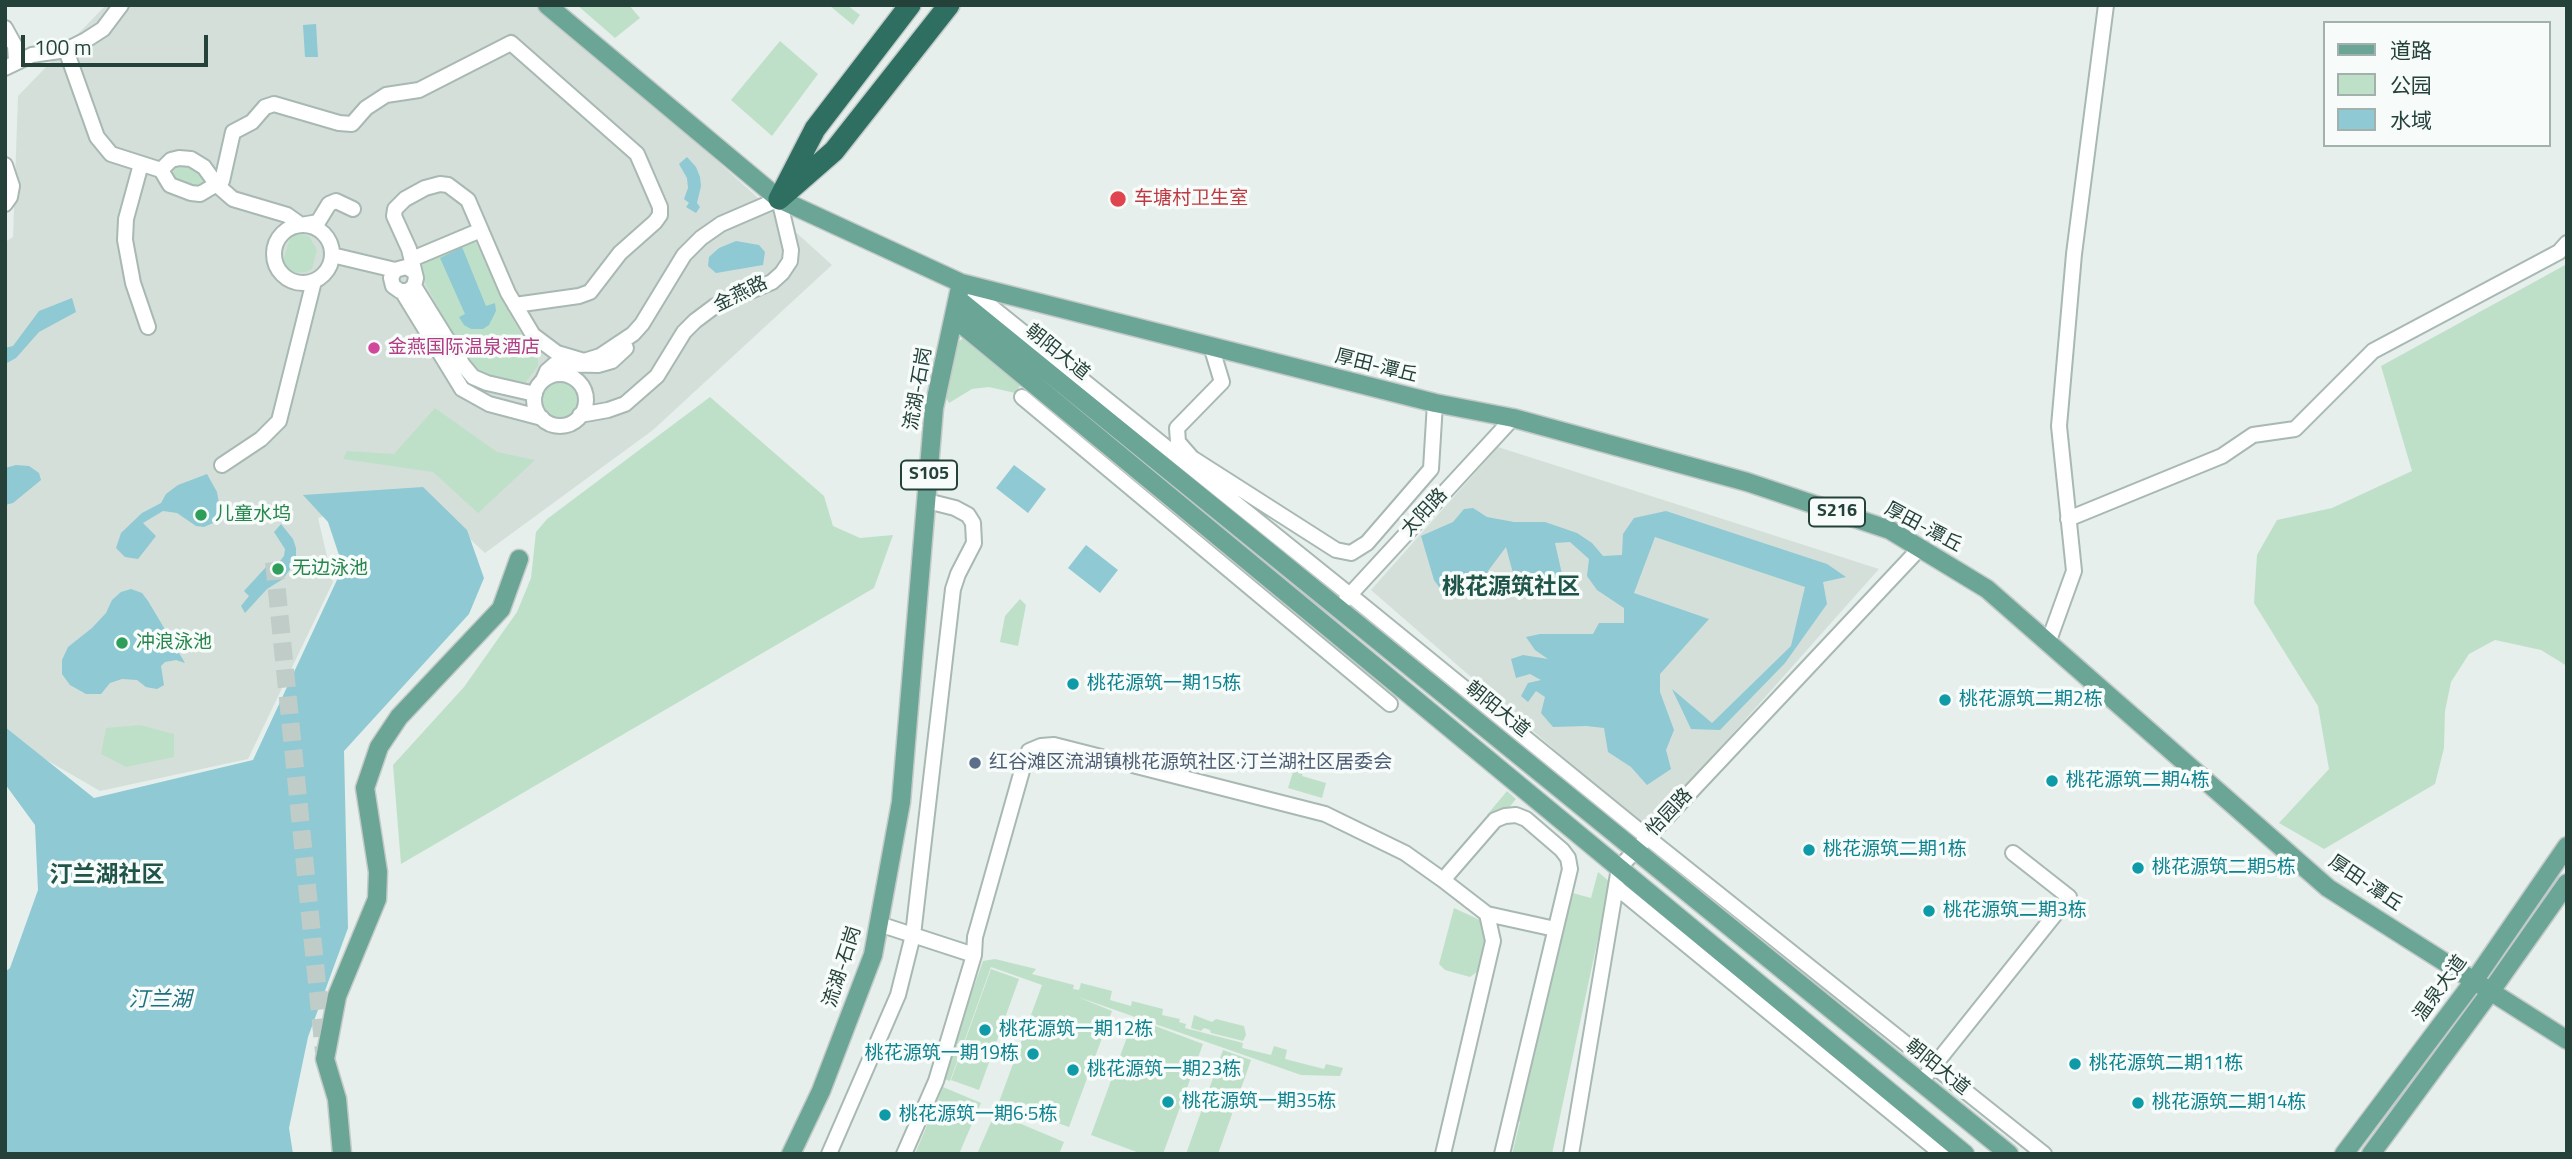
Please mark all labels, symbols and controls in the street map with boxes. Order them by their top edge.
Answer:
scale bar [24,21,212,65]
legend [2324,21,2551,147]
text: 100 m [34,31,91,63]
text: 道路 [2390,34,2432,66]
text: 公园 [2390,69,2432,101]
text: 水域 [2390,104,2432,136]
place label: 车塘村卫生室 [1134,188,1248,210]
marker: 车塘村卫生室 [1108,189,1128,209]
street label: 金燕路 [710,272,772,318]
street label: 朝阳大道 [1020,320,1094,386]
place label: 金燕国际温泉酒店 [388,337,540,359]
marker: 金燕国际温泉酒店 [366,340,382,356]
street label: 流湖-石岗 [900,345,938,433]
street label: 厚田-潭丘 [1332,346,1420,388]
road number: S105 [901,461,957,490]
street label: 太阳路 [1397,484,1453,542]
road number: S216 [1809,498,1865,526]
street label: 厚田-潭丘 [1880,498,1966,558]
place label: 儿童水坞 [215,504,291,526]
marker: 儿童水坞 [193,507,209,523]
place label: 无边泳池 [292,558,368,580]
marker: 无边泳池 [270,561,286,577]
district label: 桃花源筑社区 [1442,574,1580,602]
place label: 冲浪泳池 [136,632,212,654]
marker: 冲浪泳池 [114,635,130,651]
place label: 桃花源筑一期15栋 [1087,673,1241,695]
marker: 桃花源筑一期15栋 [1065,676,1081,692]
street label: 朝阳大道 [1460,677,1534,743]
place label: 桃花源筑二期2栋 [1959,689,2103,711]
marker: 桃花源筑二期2栋 [1937,692,1953,708]
place label: 红谷滩区流湖镇桃花源筑社区·汀兰湖社区居委会 [989,752,1392,774]
marker: 红谷滩区流湖镇桃花源筑社区·汀兰湖社区居委会 [967,755,983,771]
place label: 桃花源筑二期4栋 [2066,770,2210,792]
marker: 桃花源筑二期4栋 [2044,773,2060,789]
street label: 怡园路 [1642,784,1698,842]
place label: 桃花源筑二期1栋 [1823,839,1967,861]
marker: 桃花源筑二期1栋 [1801,842,1817,858]
street label: 厚田-潭丘 [2324,851,2406,917]
place label: 桃花源筑二期5栋 [2152,857,2296,879]
marker: 桃花源筑二期5栋 [2130,860,2146,876]
district label: 汀兰湖社区 [50,862,164,890]
place label: 桃花源筑二期3栋 [1943,900,2087,922]
marker: 桃花源筑二期3栋 [1921,903,1937,919]
street label: 流湖-石岗 [819,923,867,1011]
street label: 温泉大道 [2409,952,2473,1026]
water label: 汀兰湖 [129,988,191,1014]
place label: 桃花源筑一期12栋 [999,1019,1153,1041]
marker: 桃花源筑一期12栋 [977,1022,993,1038]
street label: 朝阳大道 [1900,1035,1974,1101]
place label: 桃花源筑一期19栋 [865,1043,1019,1065]
marker: 桃花源筑一期19栋 [1025,1046,1041,1062]
place label: 桃花源筑二期11栋 [2089,1053,2243,1075]
marker: 桃花源筑二期11栋 [2067,1056,2083,1072]
place label: 桃花源筑一期23栋 [1087,1059,1241,1081]
marker: 桃花源筑一期23栋 [1065,1062,1081,1078]
place label: 桃花源筑一期35栋 [1182,1091,1336,1113]
place label: 桃花源筑二期14栋 [2152,1092,2306,1114]
marker: 桃花源筑一期35栋 [1160,1094,1176,1110]
marker: 桃花源筑二期14栋 [2130,1095,2146,1111]
place label: 桃花源筑一期6·5栋 [899,1104,1057,1126]
marker: 桃花源筑一期6·5栋 [877,1107,893,1123]

